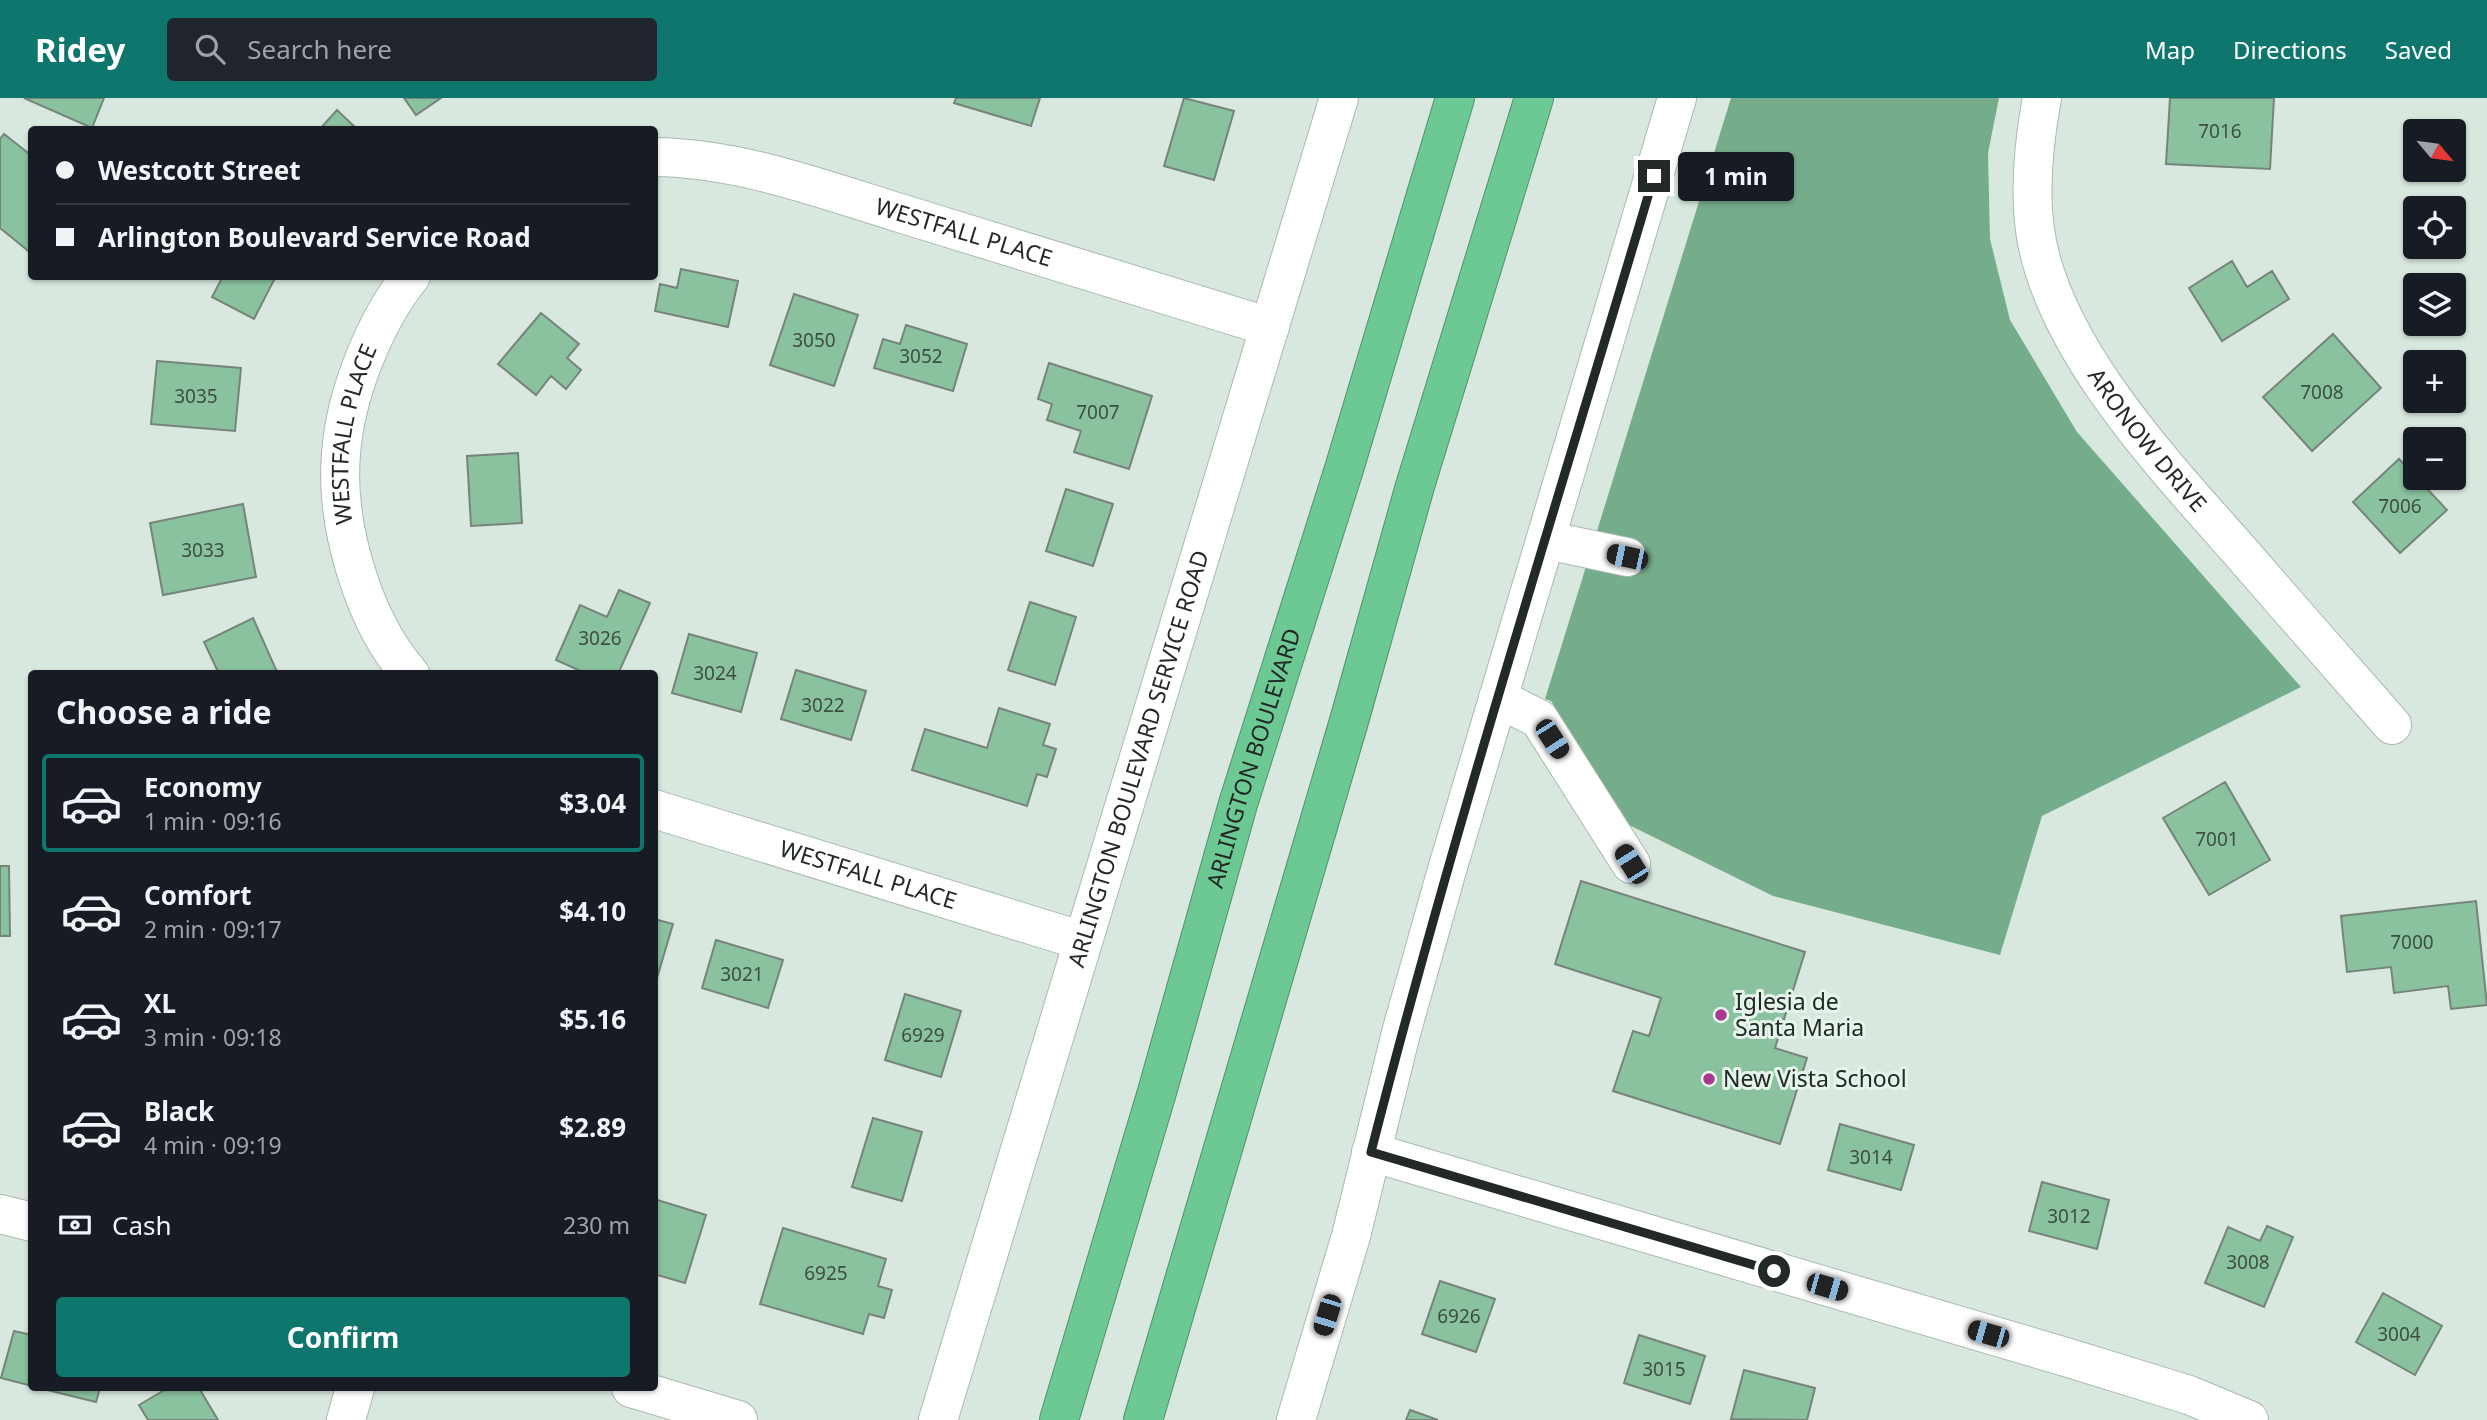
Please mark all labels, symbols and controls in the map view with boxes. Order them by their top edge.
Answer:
search box [167,18,657,81]
text: Ridey [35,27,125,72]
icon: search [191,30,229,68]
text: Search here [247,31,392,67]
text: Map [2145,33,2195,66]
text: Directions [2233,33,2347,66]
text: Saved [2385,33,2452,66]
house number: 7016 [2198,118,2242,144]
north arrow [2403,119,2466,182]
map controls [2403,119,2466,490]
text: Westcott Street [98,152,301,188]
callout: 1 min [1678,152,1794,200]
route end [1638,160,1670,192]
text: 1 min [1704,160,1768,192]
street label: WESTFALL PLACE [872,189,1057,274]
button: locate [2403,196,2466,259]
text: Arlington Boulevard Service Road [98,219,531,255]
button: layers [2403,273,2466,336]
house number: 3050 [792,327,836,353]
street label: WESTFALL PLACE [323,339,384,527]
house number: 3052 [899,343,943,369]
button: + [2403,350,2466,413]
street label: ARONOW DRIVE [2081,361,2215,518]
house number: 7008 [2300,379,2344,405]
house number: 3035 [174,383,218,409]
house number: 7007 [1076,399,1120,425]
button: − [2403,427,2466,490]
house number: 7006 [2378,493,2422,519]
house number: 3033 [181,537,225,563]
car [1605,542,1650,572]
street label: ARLINGTON BOULEVARD SERVICE ROAD [1059,546,1216,971]
street label: ARLINGTON BOULEVARD [1198,624,1308,891]
house number: 3026 [578,625,622,651]
house number: 3024 [693,660,737,686]
text: Choose a ride [56,690,272,733]
house number: 3022 [801,692,845,718]
car [1532,716,1573,762]
text: Economy [144,769,262,805]
icon: car [60,772,123,835]
text: $3.04 [559,785,626,821]
text: 1 min · 09:16 [144,805,282,837]
house number: 7001 [2195,826,2239,852]
street label: WESTFALL PLACE [776,832,961,916]
car [1611,841,1652,887]
text: Comfort [144,877,252,913]
icon: car [60,880,123,943]
text: $4.10 [559,893,626,929]
text: 2 min · 09:17 [144,913,282,945]
house number: 7000 [2390,929,2434,955]
house number: 3021 [720,961,764,987]
text: XL [144,985,176,1021]
place label: Iglesia de Santa Maria [1735,985,1864,1043]
icon: car [60,988,123,1051]
text: $5.16 [559,1001,626,1037]
marker: Iglesia de Santa Maria [1713,1007,1729,1023]
text: 3 min · 09:18 [144,1021,282,1053]
house number: 6929 [901,1022,945,1048]
place label: New Vista School [1723,1062,1907,1094]
marker: New Vista School [1701,1071,1717,1087]
text: Black [144,1093,214,1129]
icon: car [60,1096,123,1159]
text: $2.89 [559,1109,626,1145]
text: 4 min · 09:19 [144,1129,282,1161]
house number: 3014 [1849,1144,1893,1170]
house number: 3012 [2047,1203,2091,1229]
icon: cash [56,1206,94,1244]
text: Cash [112,1207,172,1243]
text: 230 m [563,1209,630,1241]
house number: 3008 [2226,1249,2270,1275]
route start [1758,1255,1790,1287]
house number: 6925 [804,1260,848,1286]
car [1804,1271,1851,1303]
car [1311,1292,1344,1338]
button: Confirm [56,1297,630,1377]
house number: 6926 [1437,1303,1481,1329]
car [1965,1318,2012,1350]
house number: 3004 [2377,1321,2421,1347]
house number: 3015 [1642,1356,1686,1382]

